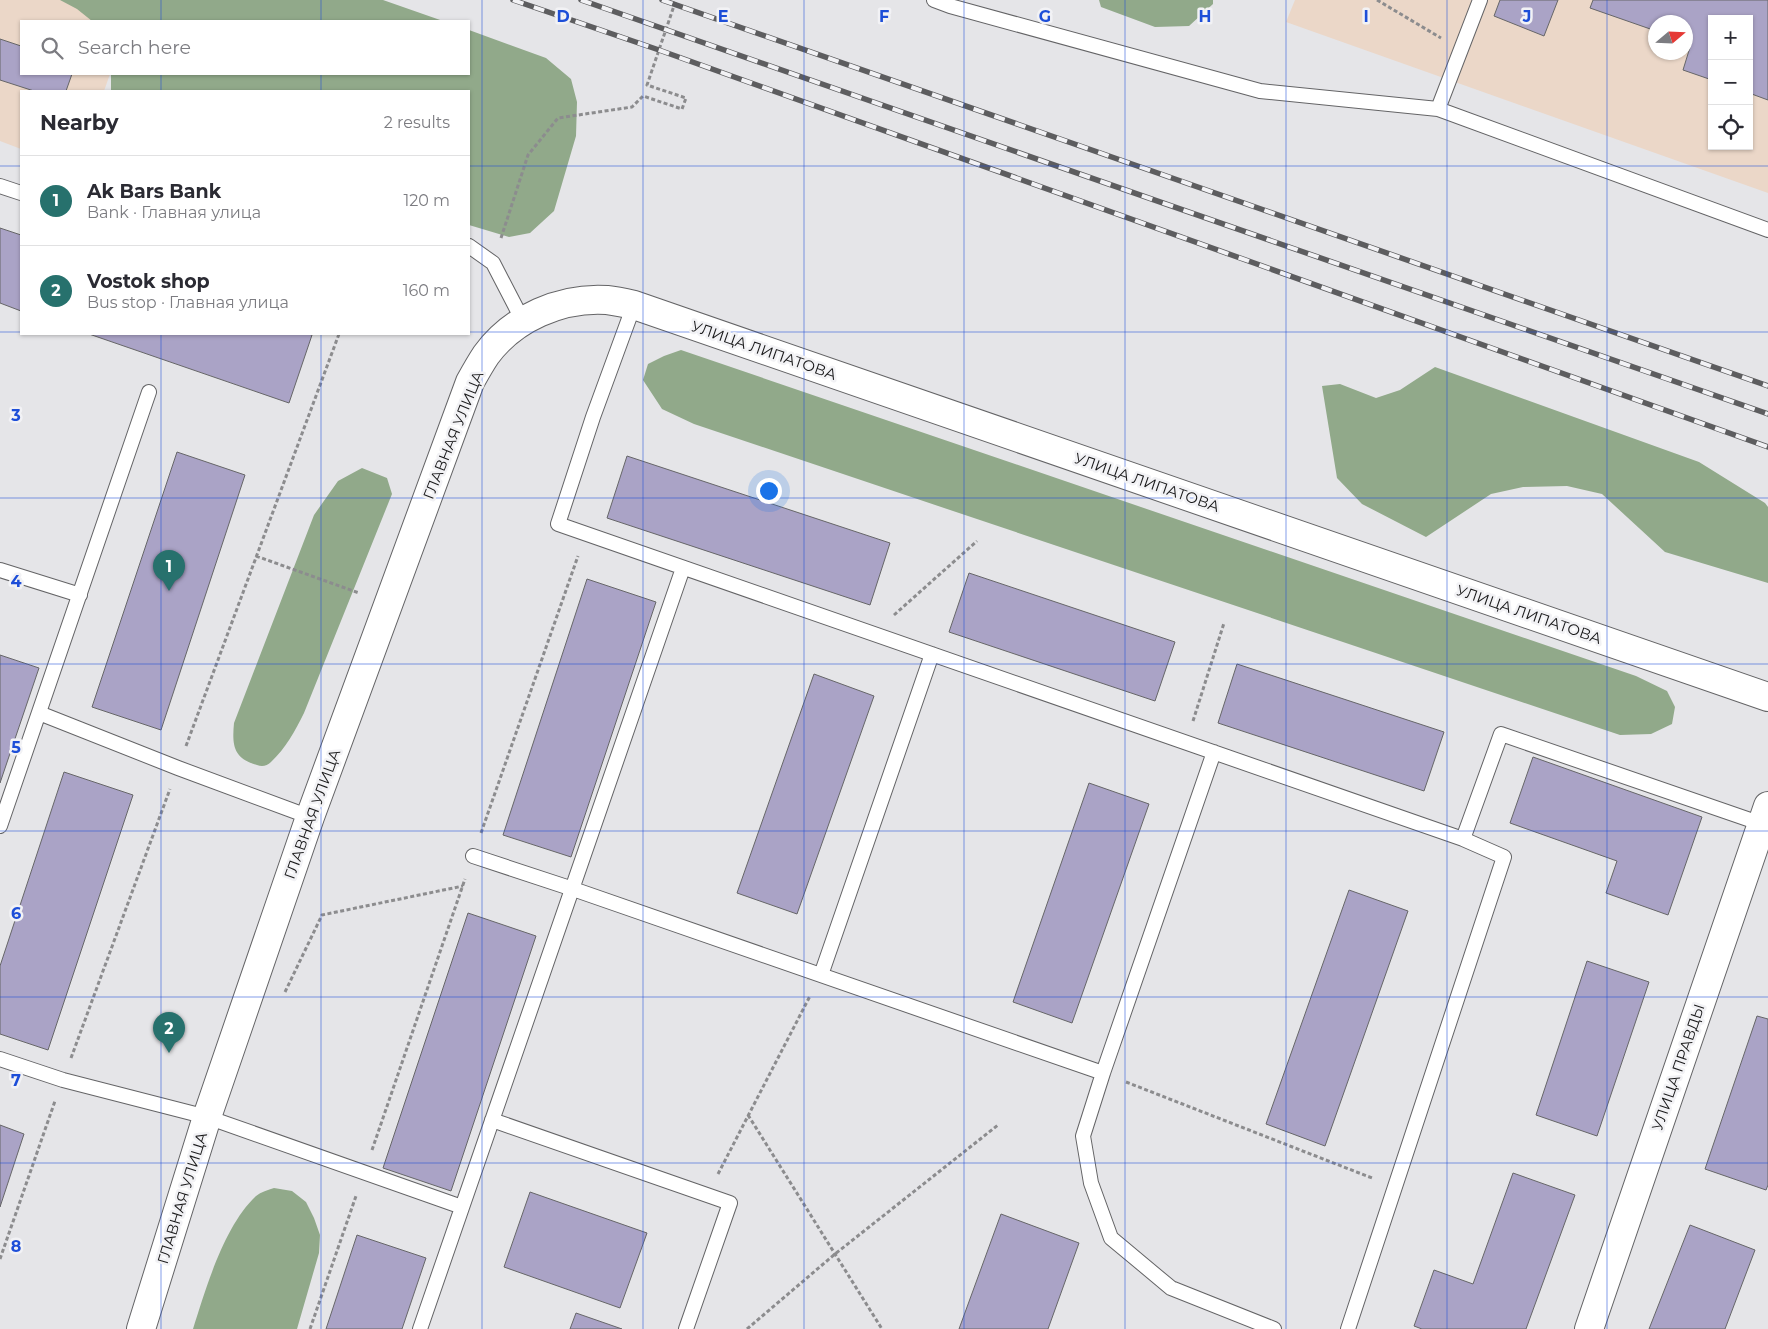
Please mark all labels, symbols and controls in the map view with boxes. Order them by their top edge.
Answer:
text: D [556,7,570,26]
text: E [718,7,728,26]
text: F [879,7,889,26]
text: G [1039,7,1051,26]
text: H [1199,7,1211,26]
text: I [1363,7,1369,26]
text: J [1522,7,1531,26]
north arrow [1648,15,1693,60]
map controls [1708,15,1753,150]
button: + [1708,15,1753,60]
search box [20,20,470,75]
icon: search [38,34,66,62]
text: Search here [78,36,191,59]
button: − [1708,60,1753,105]
button: locate [1708,105,1753,150]
text: Nearby [40,110,119,135]
text: 2 results [384,113,450,132]
text: Ak Bars Bank [87,180,221,203]
text: 1 [53,191,59,210]
text: 120 m [403,191,450,210]
text: Bank · Главная улица [87,203,261,222]
text: Vostok shop [87,270,210,293]
text: 2 [51,281,61,300]
text: 160 m [403,281,450,300]
text: Bus stop · Главная улица [87,293,289,312]
street label: УЛИЦА ЛИПАТОВА [689,316,839,384]
street label: ГЛАВНАЯ УЛИЦА [419,368,487,502]
text: 3 [10,406,21,425]
street label: УЛИЦА ЛИПАТОВА [1072,448,1222,516]
your location [756,478,782,504]
pin: 1 [153,550,185,591]
text: 4 [10,572,22,591]
street label: УЛИЦА ЛИПАТОВА [1454,580,1604,648]
text: 5 [11,738,21,757]
street label: ГЛАВНАЯ УЛИЦА [280,746,344,882]
text: 6 [11,904,21,923]
street label: УЛИЦА ПРАВДЫ [1647,1001,1709,1133]
pin: 2 [153,1012,185,1053]
text: 7 [11,1071,21,1090]
street label: ГЛАВНАЯ УЛИЦА [153,1130,211,1266]
text: 8 [11,1237,21,1256]

